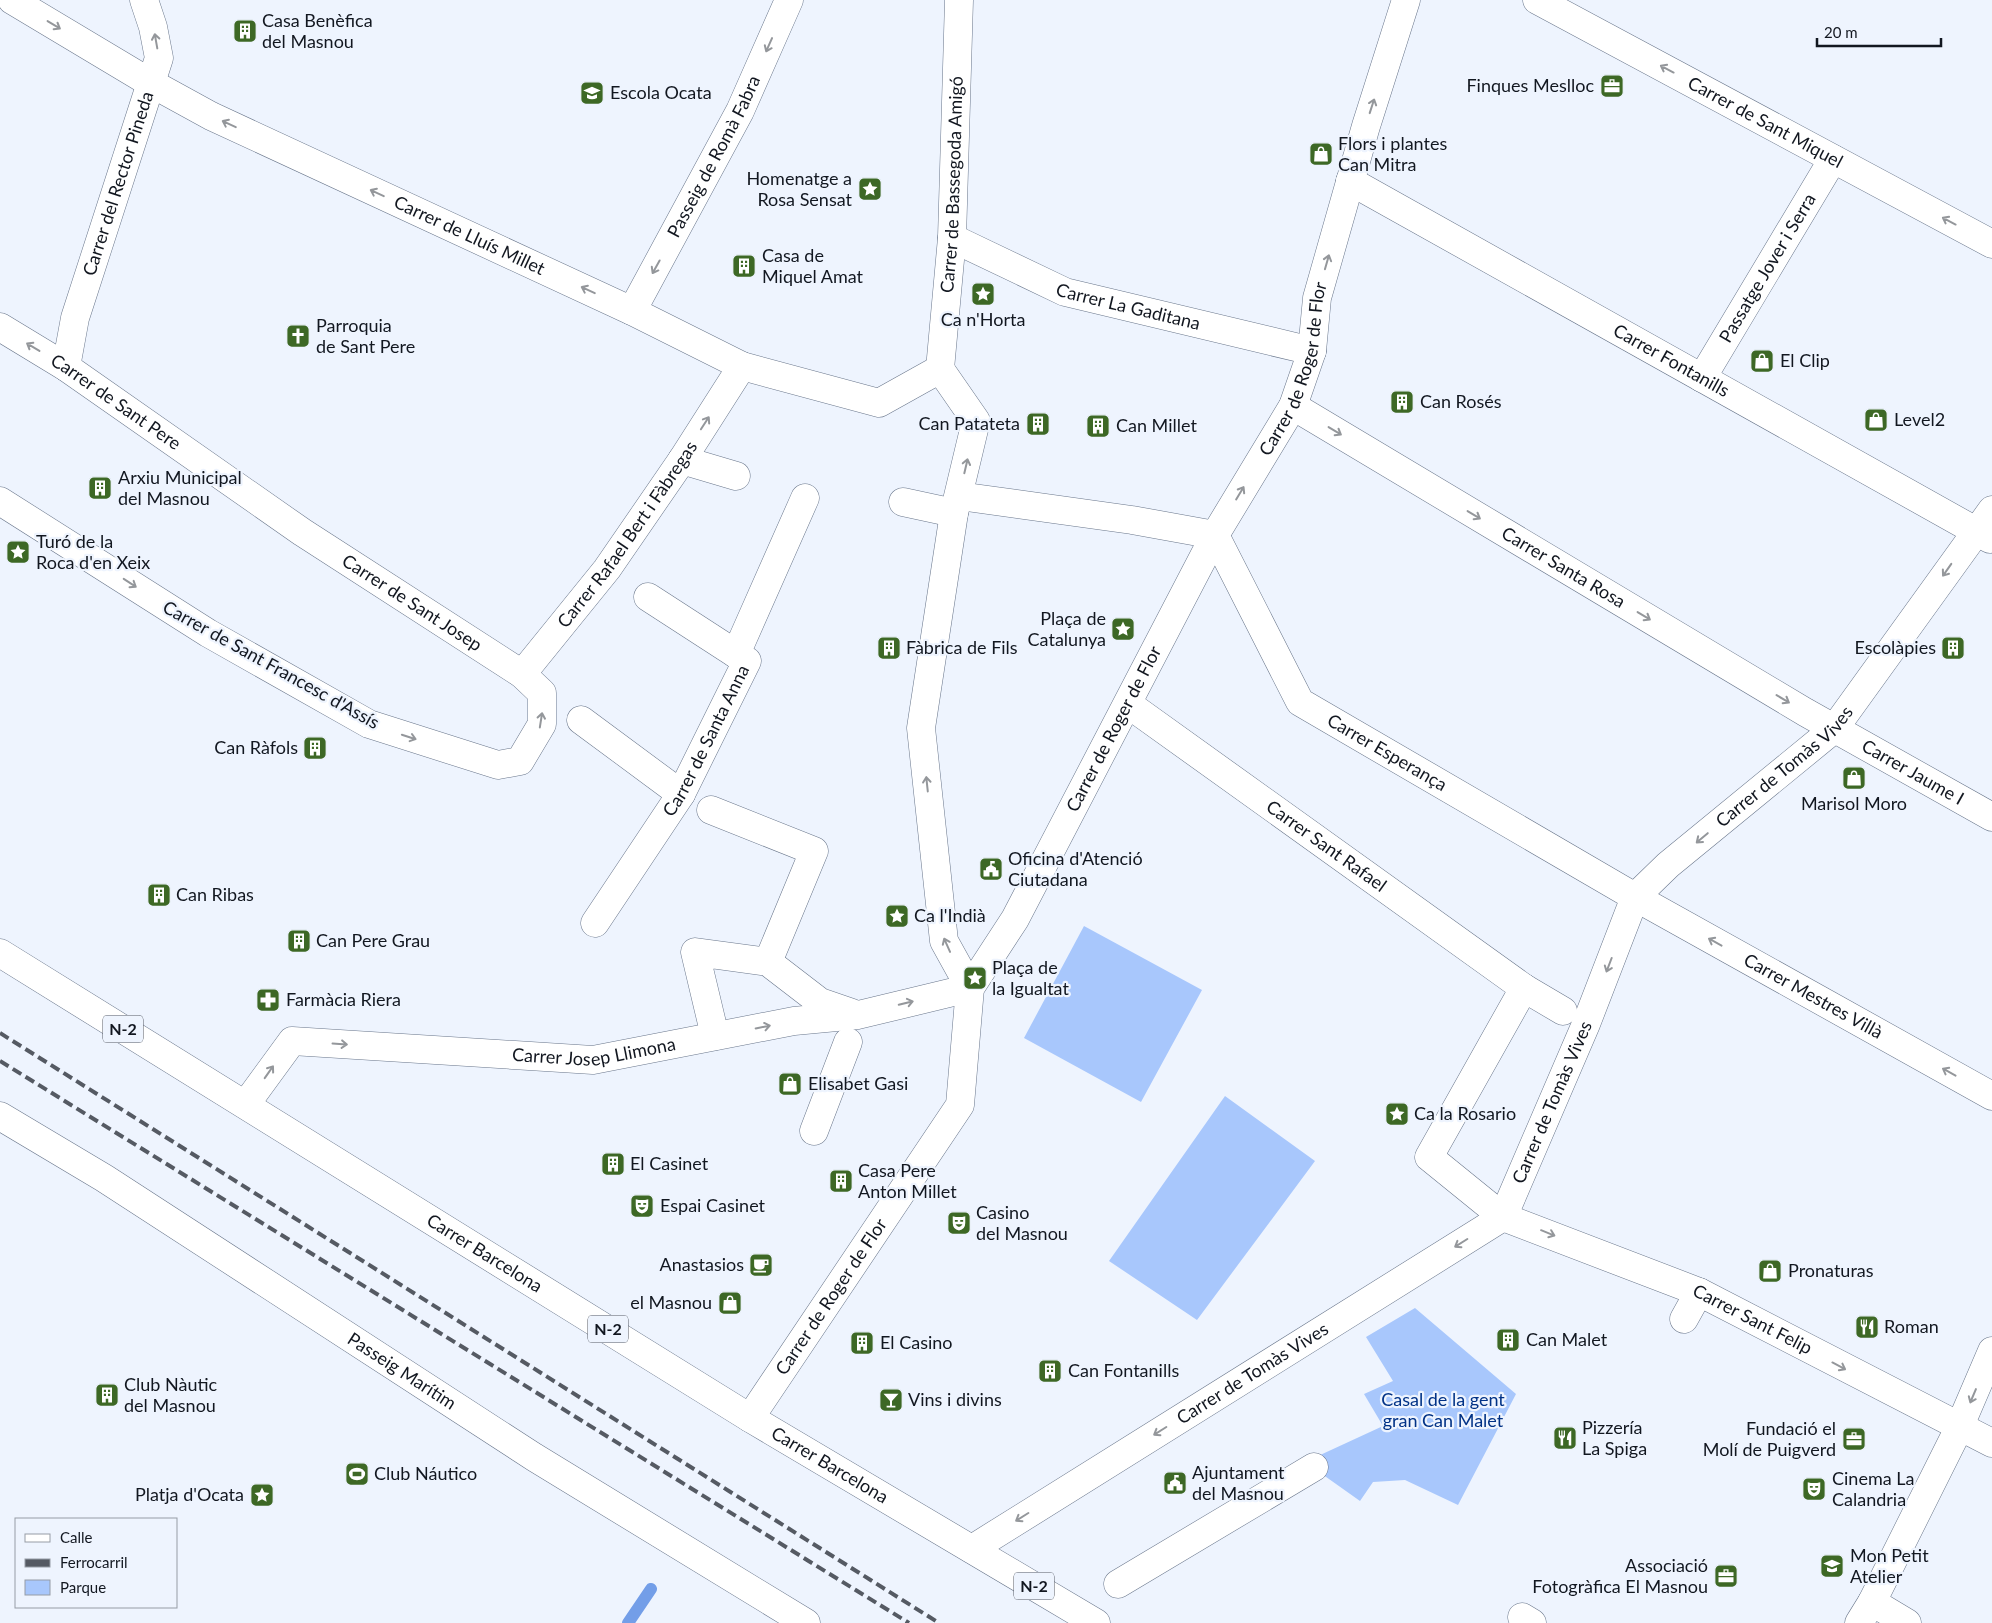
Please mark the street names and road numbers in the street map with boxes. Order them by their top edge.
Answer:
street label: Carrer de Sant Miquel [1684,71,1847,172]
street label: Passeig de Romà Fabra [662,72,764,241]
street label: Carrer de Bassegoda Amigó [935,76,967,294]
street label: Carrer del Rector Pineda [77,88,158,278]
street label: Passatge Jover i Serra [1714,189,1820,346]
street label: Carrer de Lluís Millet [391,190,549,279]
street label: Carrer La Gaditana [1052,277,1203,334]
street label: Carrer de Roger de Flor [1254,279,1331,459]
street label: Carrer Fontanills [1610,319,1734,401]
street label: Carrer de Sant Pere [47,349,186,454]
street label: Carrer Rafael Bert i Fàbregas [552,436,701,632]
street label: Carrer Santa Rosa [1498,521,1630,612]
street label: Carrer de Sant Josep [338,549,487,655]
street label: Carrer de Sant Francesc d'Assís [159,595,384,733]
street label: Carrer de Roger de Flor [1061,641,1166,815]
street label: Carrer de Santa Anna [657,661,753,820]
street label: Carrer de Tomàs Vives [1711,701,1857,831]
street label: Carrer Esperança [1324,708,1451,795]
street label: Carrer Jaume I [1858,734,1968,809]
street label: Carrer Sant Rafael [1263,795,1391,896]
street label: Carrer Mestres Villà [1740,948,1887,1043]
road number: N-2 [103,1016,143,1042]
street label: Carrer de Tomàs Vives [1507,1017,1596,1187]
street label: Carrer Josep Llimona [511,1032,677,1070]
street label: Carrer Barcelona [423,1208,547,1297]
street label: Carrer de Roger de Flor [770,1213,891,1379]
street label: Carrer Sant Felip [1689,1279,1816,1358]
road number: N-2 [588,1316,628,1342]
street label: Carrer de Tomàs Vives [1172,1317,1332,1428]
street label: Passeig Marítim [344,1327,461,1414]
street label: Carrer Barcelona [768,1421,893,1507]
road number: N-2 [1014,1572,1054,1600]

